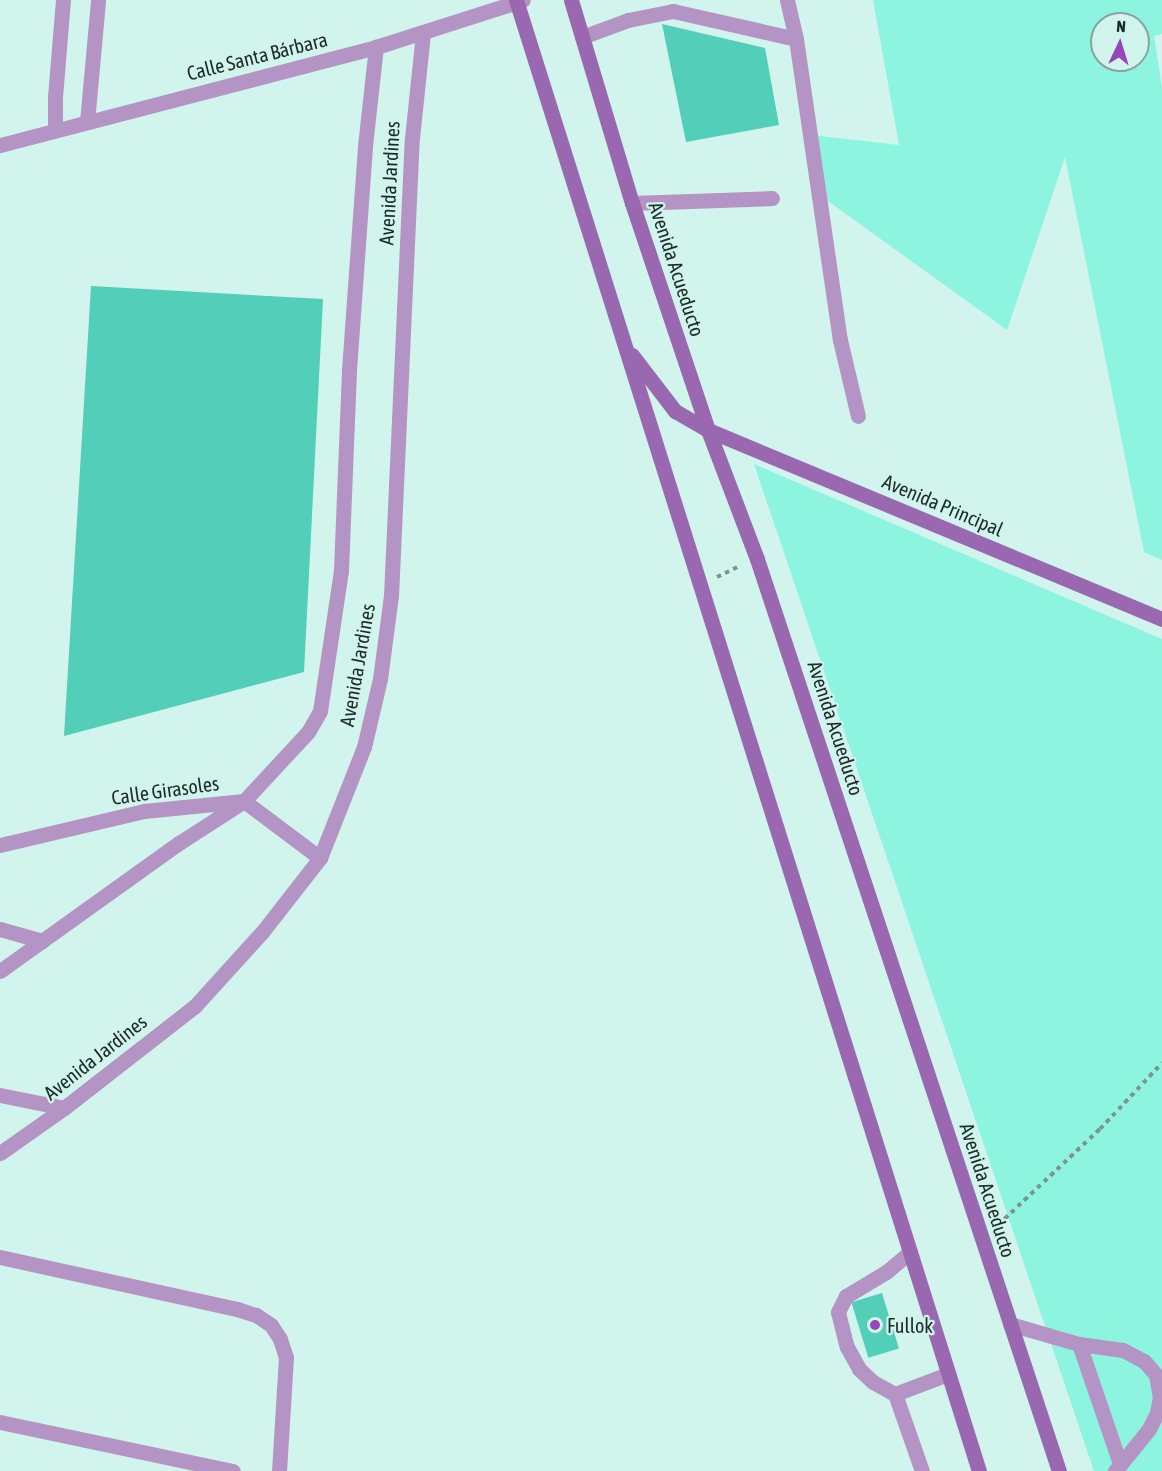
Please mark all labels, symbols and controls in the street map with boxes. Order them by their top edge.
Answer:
north arrow [1090,12,1150,72]
text: N [1116,17,1126,35]
street label: Calle Santa Bárbara [184,27,330,85]
street label: Avenida Jardines [374,120,404,246]
street label: Avenida Acueducto [644,199,710,339]
street label: Avenida Principal [879,469,1007,541]
street label: Avenida Jardines [334,602,380,728]
street label: Avenida Acueducto [803,658,869,798]
street label: Calle Girasoles [110,771,220,809]
street label: Avenida Jardines [39,1009,151,1105]
street label: Avenida Acueducto [955,1120,1021,1260]
place label: Fullok [887,1313,933,1337]
marker: Fullok [868,1318,882,1332]

